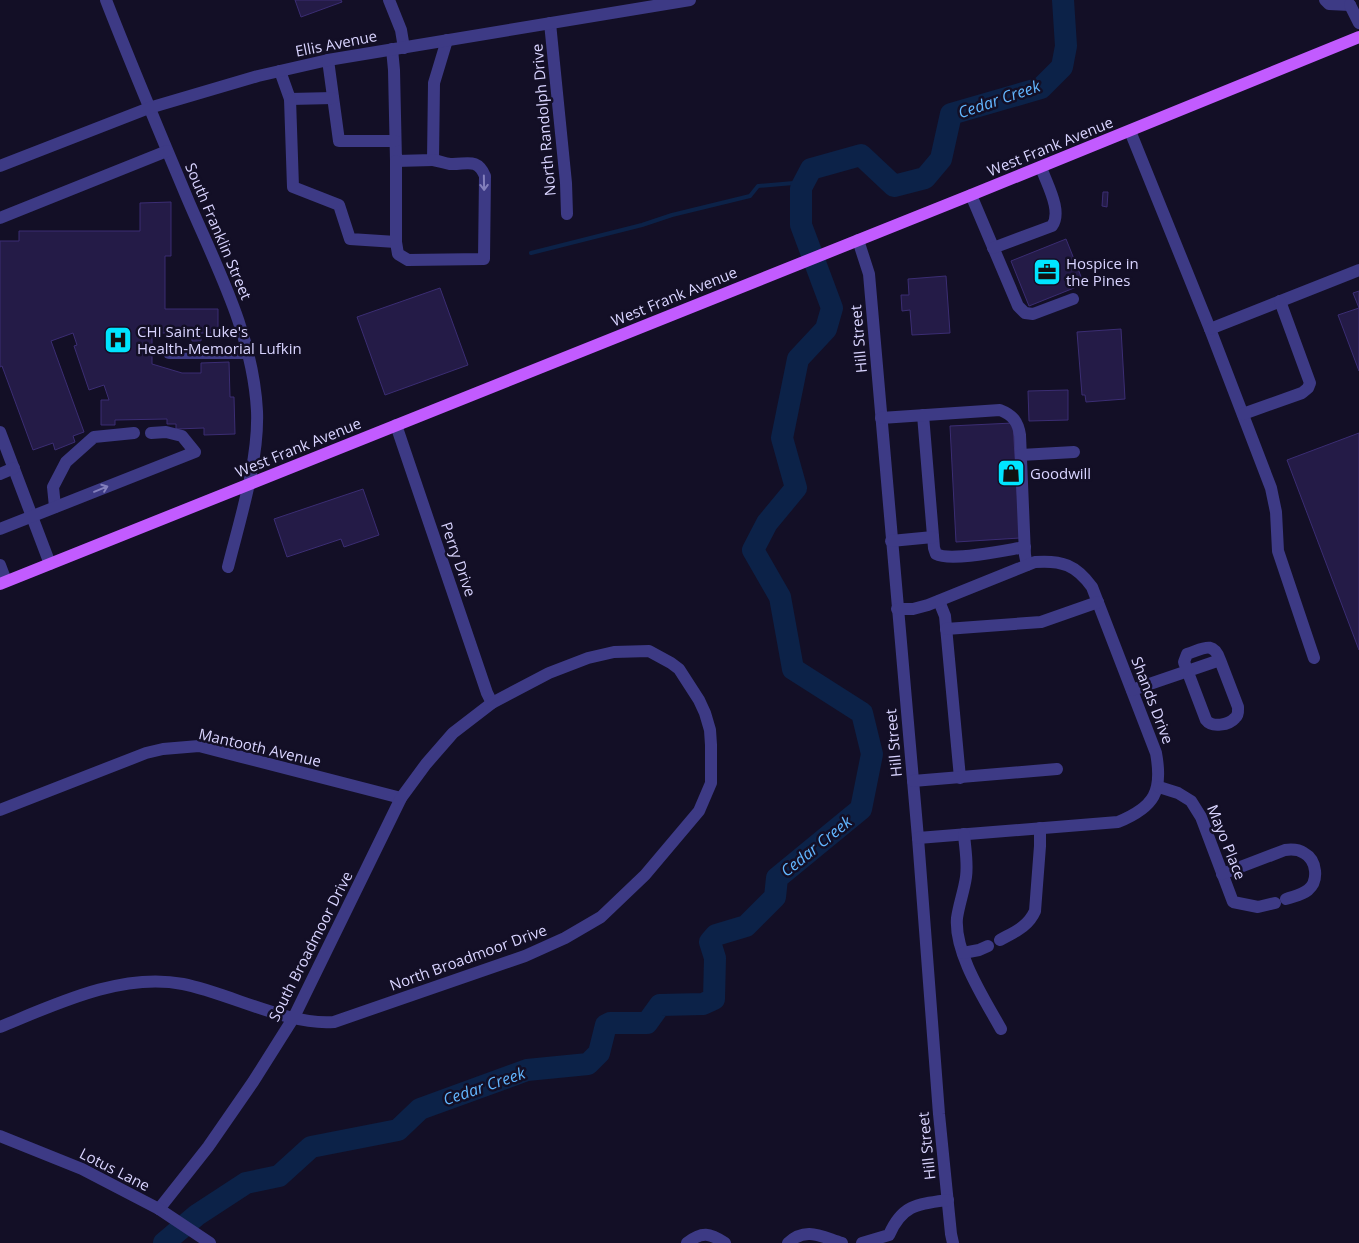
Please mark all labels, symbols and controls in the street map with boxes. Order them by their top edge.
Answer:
street label: Ellis Avenue [293,25,379,61]
street label: North Randolph Drive [526,43,560,197]
water label: Cedar Creek [955,74,1044,123]
street label: West Frank Avenue [984,112,1116,180]
street label: South Franklin Street [181,160,257,302]
one-way arrow [480,175,489,191]
place label: Hospice in the Pines [1066,253,1139,290]
office icon: Hospice in the Pines [1032,257,1062,287]
street label: West Frank Avenue [608,262,740,330]
street label: Hill Street [845,304,871,374]
place label: CHI Saint Luke's Health-Memorial Lufkin [137,321,302,358]
hospital icon: CHI Saint Luke's Health-Memorial Lufkin [103,325,133,355]
street label: West Frank Avenue [232,413,364,481]
shop icon: Goodwill [996,458,1026,488]
place label: Goodwill [1030,463,1091,483]
one-way arrow [93,484,108,493]
street label: Perry Drive [437,519,481,599]
street label: Shands Drive [1127,654,1179,746]
street label: Hill Street [880,708,906,778]
street label: Mantooth Avenue [197,723,323,771]
street label: Mayo Place [1203,802,1251,882]
water label: Cedar Creek [776,810,857,881]
street label: South Broadmoor Drive [263,868,357,1024]
street label: North Broadmoor Drive [387,919,549,995]
water label: Cedar Creek [440,1061,529,1110]
street label: Hill Street [912,1111,940,1181]
street label: Lotus Lane [76,1143,154,1195]

